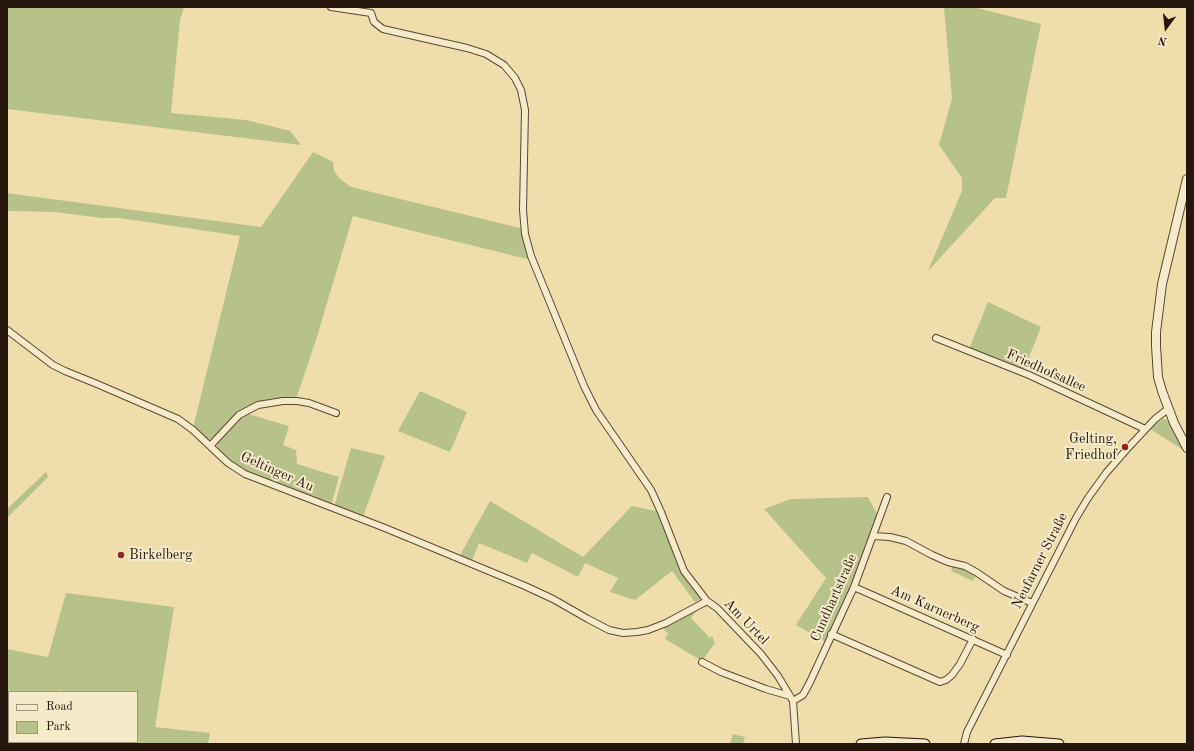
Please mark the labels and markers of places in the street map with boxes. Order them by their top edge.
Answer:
place label: Gelting, Friedhof [1065,431,1117,464]
marker: Gelting, Friedhof [1120,442,1130,452]
place label: Birkelberg [129,547,193,563]
marker: Birkelberg [116,550,126,560]

